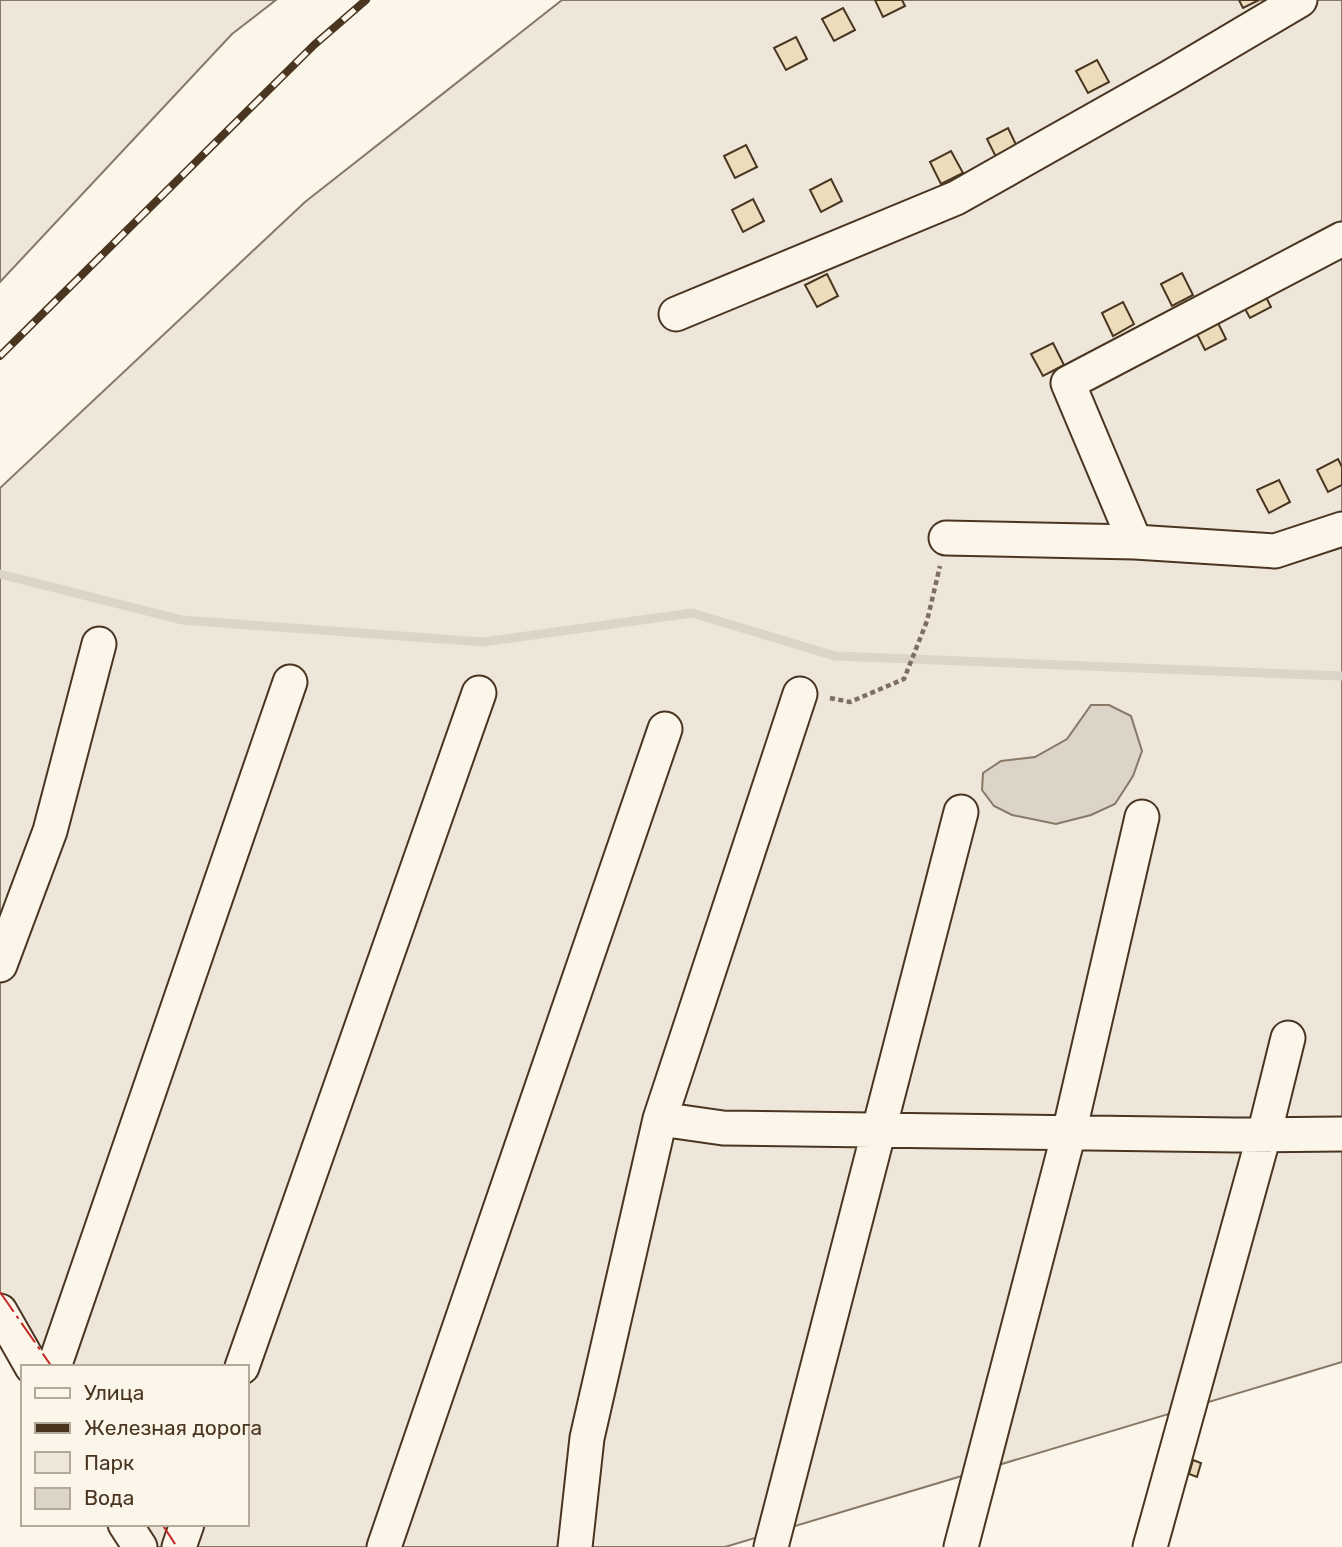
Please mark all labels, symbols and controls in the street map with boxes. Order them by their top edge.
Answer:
legend [21,1365,248,1526]
text: Улица [84,1380,144,1405]
text: Железная дорога [84,1415,262,1440]
text: Парк [84,1450,134,1475]
text: Вода [84,1485,134,1510]

